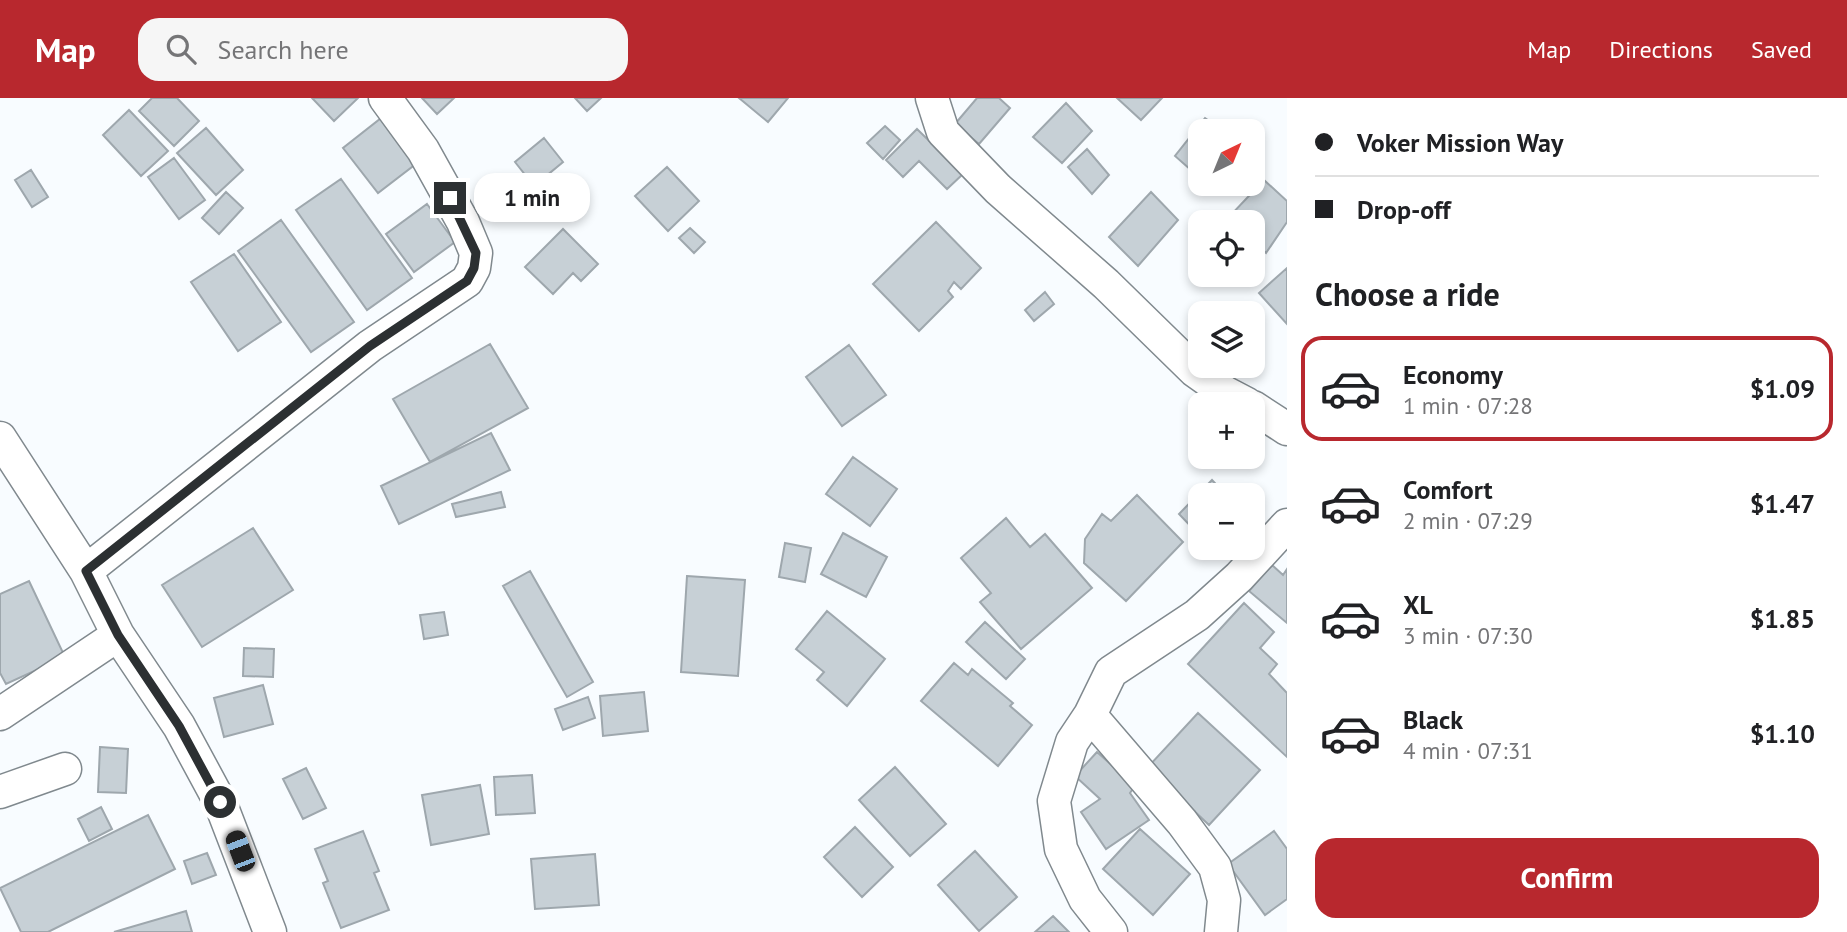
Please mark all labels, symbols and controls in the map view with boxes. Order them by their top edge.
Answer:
search box [138,18,628,81]
text: Map [35,28,96,71]
icon: search [162,30,200,68]
text: Search here [218,33,349,66]
text: Map [1527,34,1571,65]
text: Directions [1609,34,1713,65]
text: Saved [1751,34,1812,65]
north arrow [1188,119,1265,196]
map controls [1188,119,1265,560]
text: Voker Mission Way [1357,126,1563,159]
callout: 1 min [475,174,590,222]
route end [434,182,466,214]
text: 1 min [504,183,560,212]
text: Drop-off [1357,193,1451,226]
button: locate [1188,210,1265,287]
text: Choose a ride [1315,273,1500,315]
button: layers [1188,301,1265,378]
icon: car [1319,357,1382,420]
text: Economy [1403,358,1503,391]
text: $1.09 [1750,372,1815,405]
text: 1 min · 07:28 [1403,391,1533,420]
button: + [1188,392,1265,469]
icon: car [1319,472,1382,535]
text: Comfort [1403,473,1493,506]
button: − [1188,483,1265,560]
text: $1.47 [1750,487,1815,520]
text: 2 min · 07:29 [1403,506,1533,535]
icon: car [1319,587,1382,650]
text: XL [1403,588,1433,621]
text: $1.85 [1750,602,1815,635]
text: 3 min · 07:30 [1403,621,1533,650]
icon: car [1319,702,1382,765]
text: Black [1403,703,1463,736]
text: $1.10 [1750,717,1815,750]
text: 4 min · 07:31 [1403,736,1533,765]
route start [204,786,236,818]
car [223,828,258,874]
button: Confirm [1315,838,1819,918]

